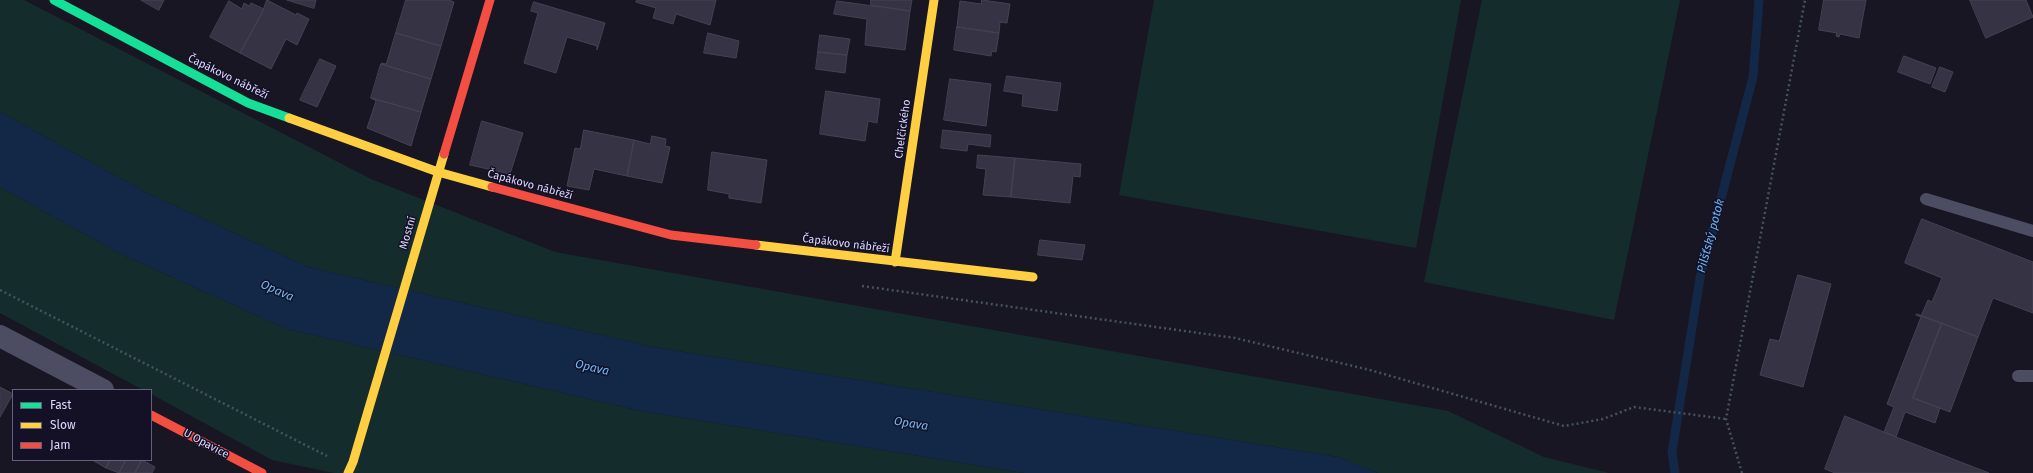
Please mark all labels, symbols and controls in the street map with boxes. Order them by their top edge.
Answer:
street label: Čapákovo nábřeží [186,52,270,102]
street label: Chelčického [892,99,914,159]
street label: Čapákovo nábřeží [486,167,574,203]
water label: Pilšťský potok [1694,197,1728,275]
street label: Mostní [397,215,419,251]
street label: Čapákovo nábřeží [802,232,890,256]
water label: Opava [258,277,296,305]
water label: Opava [574,357,610,379]
legend [12,389,152,461]
text: Fast [50,398,72,412]
water label: Opava [893,414,929,434]
text: Slow [50,418,76,432]
street label: U Opavice [181,427,231,461]
text: Jam [50,438,70,452]

